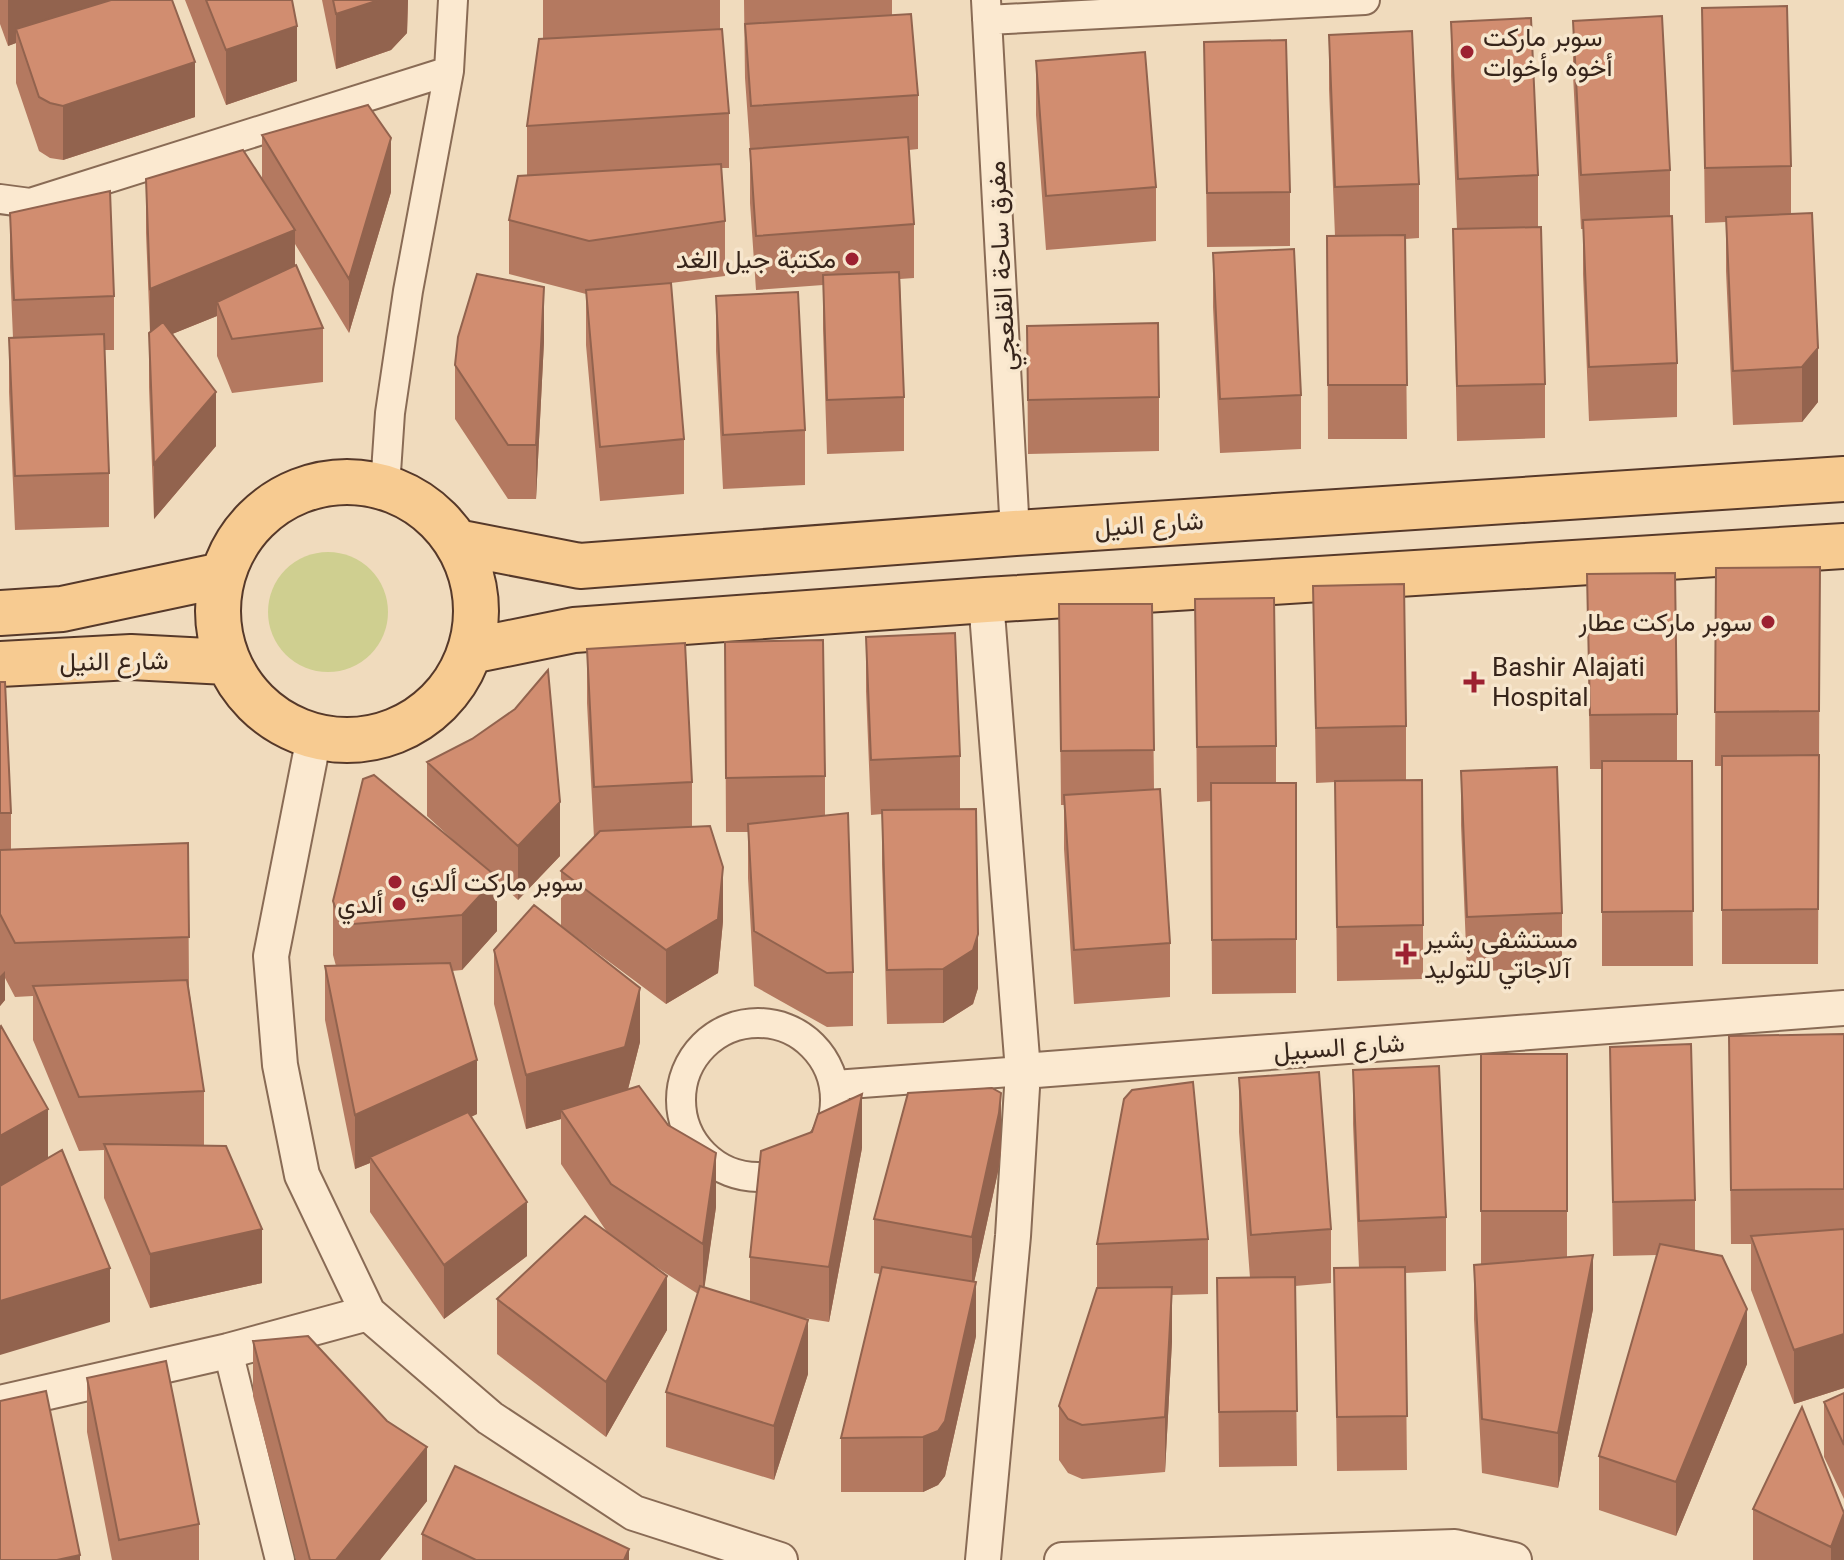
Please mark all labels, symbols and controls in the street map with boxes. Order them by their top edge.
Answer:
place label: سوبر ماركت أخوه وأخوات [1483,19,1612,90]
marker: سوبر ماركت أخوه وأخوات [1458,43,1476,61]
street label: مفرق ساحة القلعجي [978,160,1029,372]
place label: مكتبة جيل الغد [676,241,836,282]
marker: مكتبة جيل الغد [843,250,861,268]
street label: شارع النيل [1093,502,1205,551]
place label: سوبر ماركت عطار [1578,604,1752,645]
marker: سوبر ماركت عطار [1759,613,1777,631]
street label: شارع النيل [59,642,169,685]
place label: Bashir Alajati Hospital [1492,649,1645,720]
marker: Bashir Alajati Hospital [1463,671,1485,693]
place label: سوبر ماركت ألدي [411,864,583,905]
marker: سوبر ماركت ألدي [386,873,404,891]
place label: ألدي [337,886,383,927]
marker: ألدي [390,895,408,913]
place label: مستشفى بشير آلاجاتي للتوليد [1423,921,1578,992]
marker: مستشفى بشير آلاجاتي للتوليد [1395,943,1417,965]
street label: شارع السبيل [1272,1024,1406,1075]

